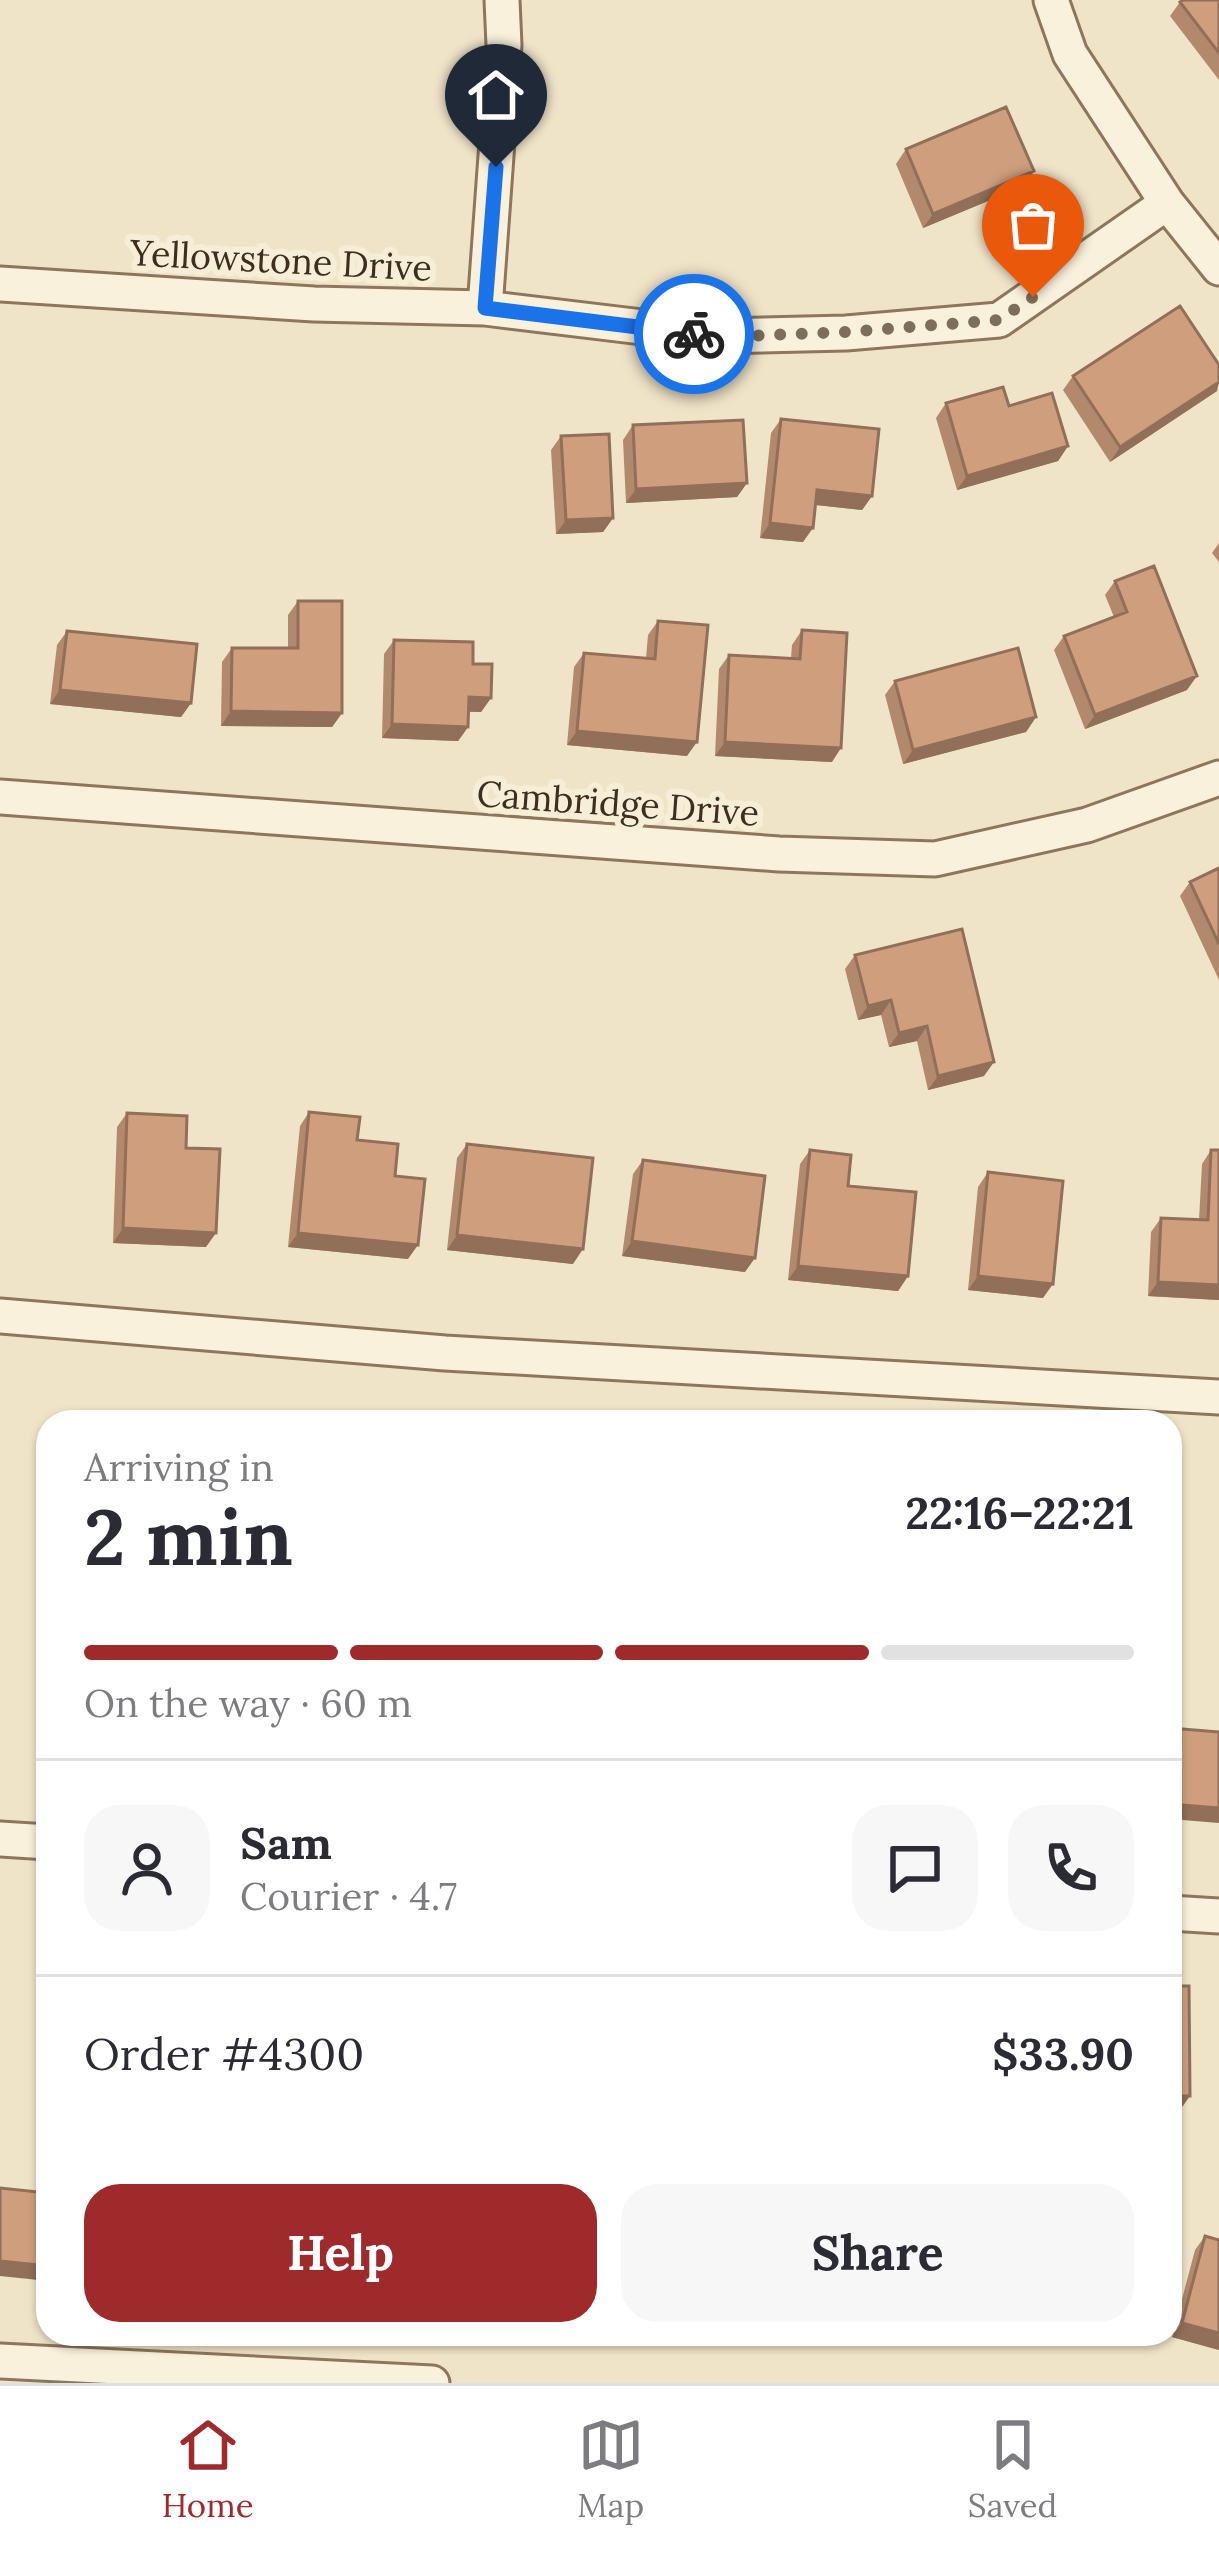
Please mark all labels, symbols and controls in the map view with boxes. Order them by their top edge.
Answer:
pin [445,44,547,167]
icon: home [463,62,529,128]
pin [982,174,1084,297]
icon: bag [1000,192,1066,258]
street label: Yellowstone Drive [128,229,433,291]
courier [634,274,754,394]
icon: bike [661,301,727,367]
street label: Cambridge Drive [475,770,761,836]
text: Arriving in [84,1442,274,1492]
text: 22:16–22:21 [905,1484,1134,1541]
text: 2 min [84,1487,293,1586]
text: On the way · 60 m [84,1678,412,1728]
button: person [84,1805,210,1931]
button: chat [852,1805,978,1931]
button: phone [1008,1805,1134,1931]
text: Sam [240,1814,332,1871]
text: Courier · 4.7 [240,1871,457,1921]
text: Order #4300 [84,2025,364,2082]
text: $33.90 [992,2025,1134,2082]
button: Help [84,2184,597,2322]
button: Share [621,2184,1134,2322]
tab: Home [162,2412,254,2526]
tab: Map [577,2412,644,2526]
tab: Saved [968,2412,1057,2526]

